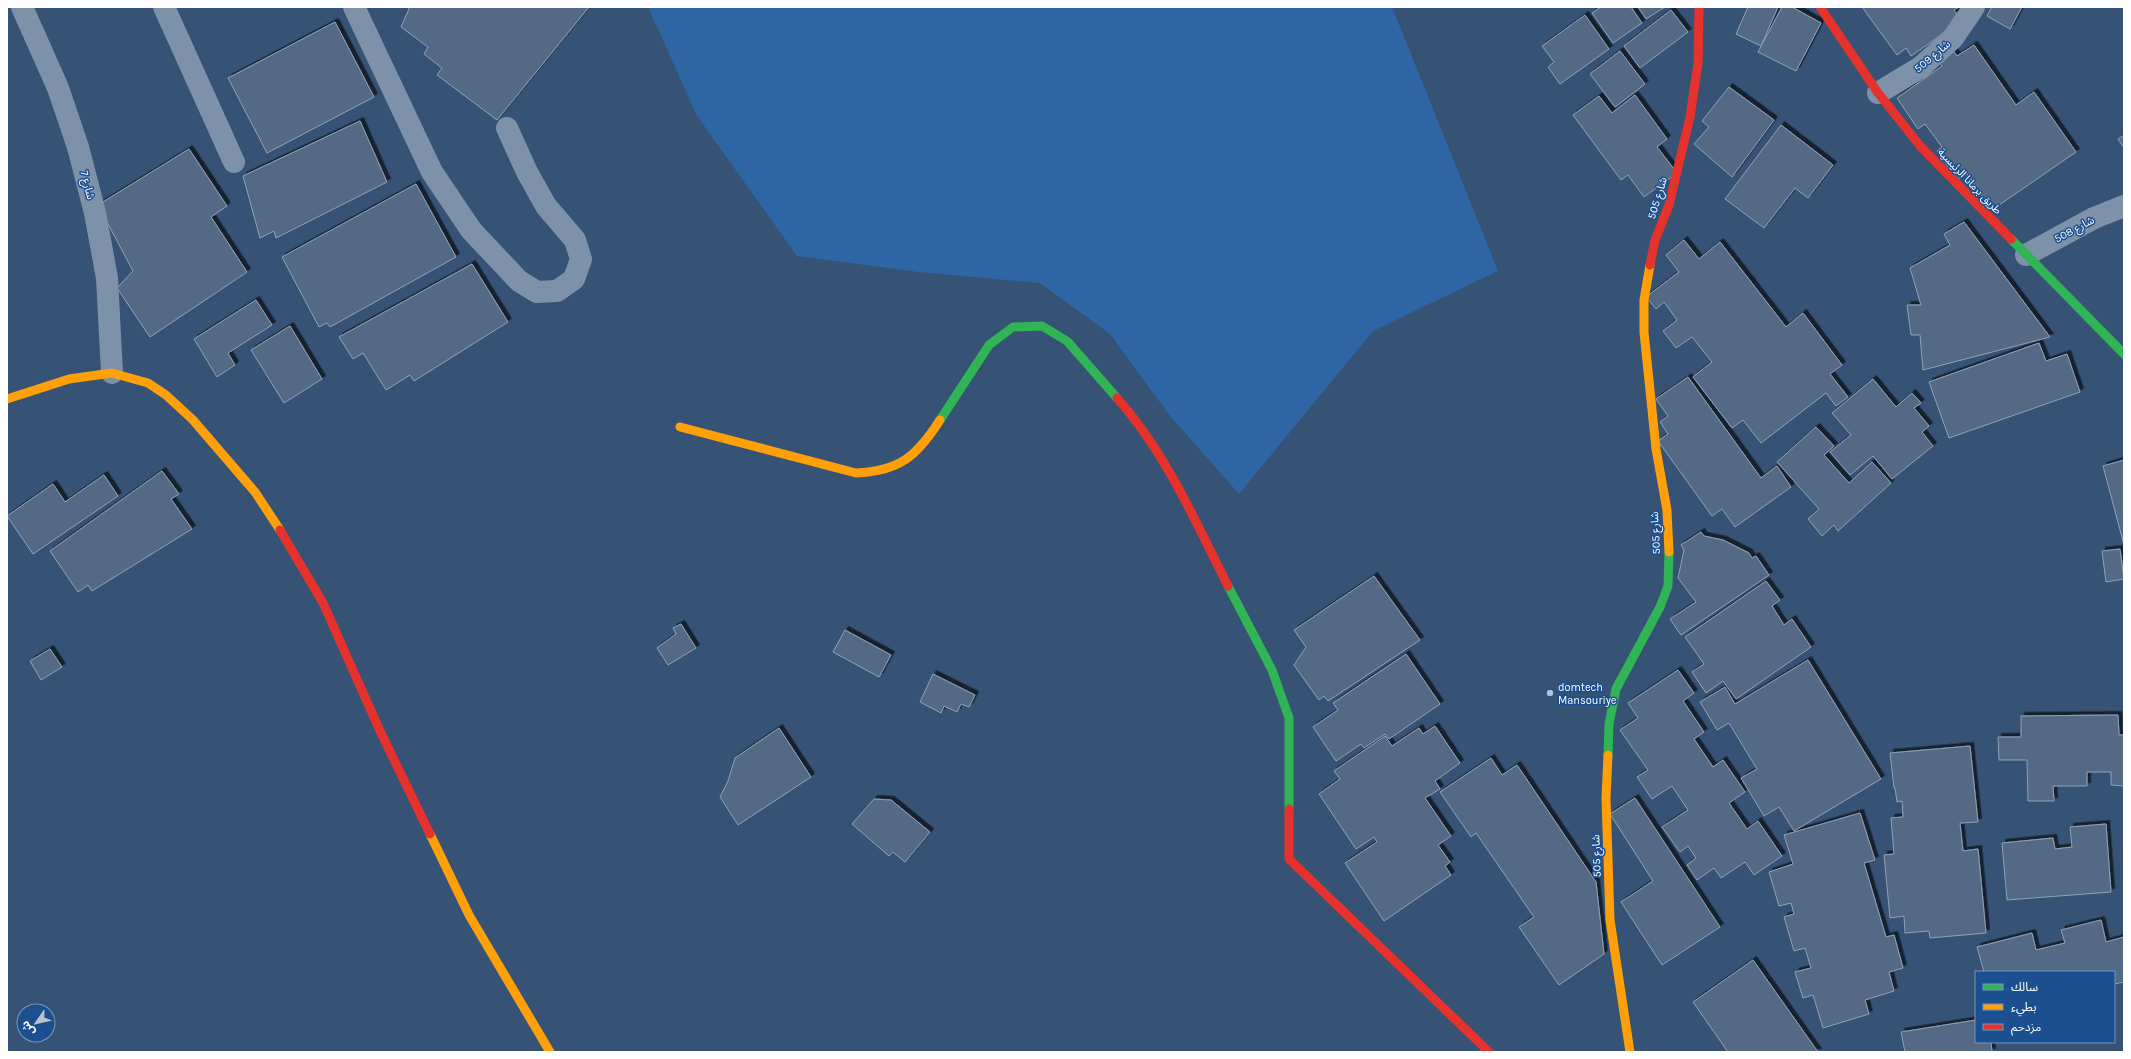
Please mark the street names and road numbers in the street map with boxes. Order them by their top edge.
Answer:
street label: شارع 509 [1912,37,1954,76]
street label: طريق برمانا الرئيسية [1935,146,2004,217]
street label: شارع 7 [77,169,97,201]
street label: شارع 505 [1645,175,1671,221]
street label: شارع 508 [2052,213,2097,246]
street label: شارع 505 [1648,511,1664,555]
street label: شارع 505 [1589,834,1605,878]

